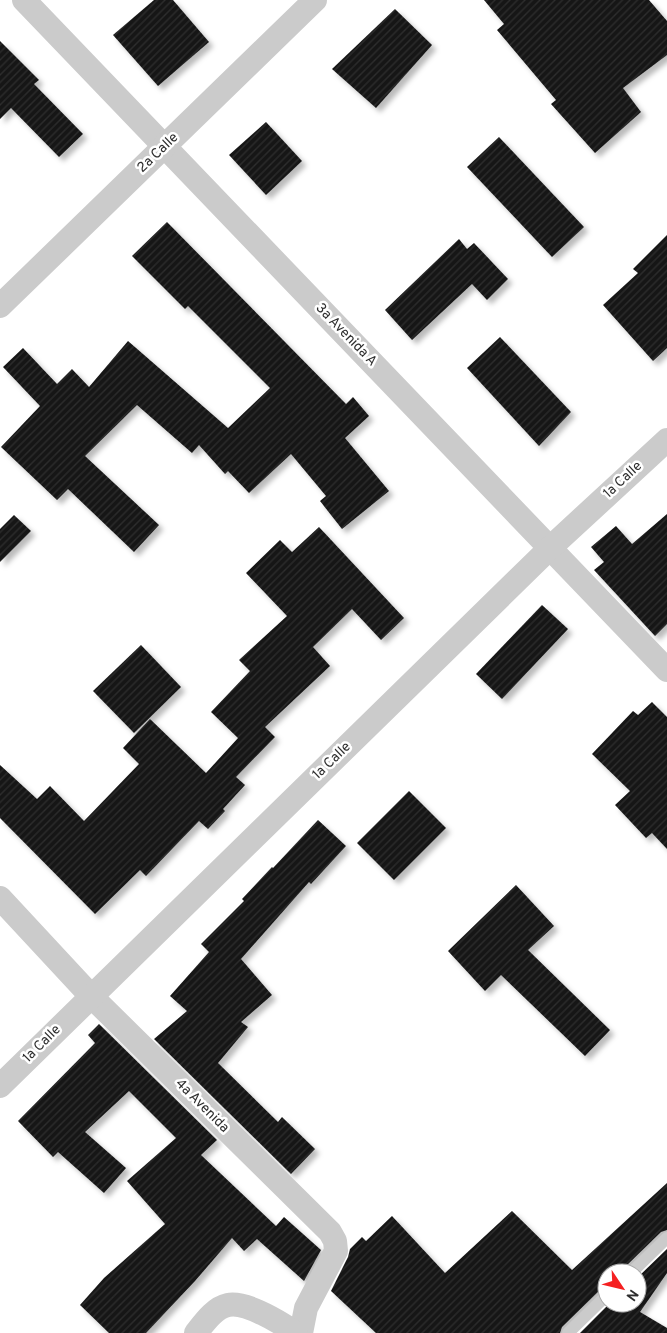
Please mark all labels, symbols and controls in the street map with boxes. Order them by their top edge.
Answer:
street label: 2a Calle [134,129,182,177]
street label: 3a Avenida A [312,300,380,370]
street label: 1a Calle [600,458,646,502]
street label: 1a Calle [309,739,355,783]
street label: 1a Calle [19,1021,65,1067]
street label: 4a Avenida [172,1076,232,1136]
north arrow [597,1263,647,1313]
text: N [622,1286,641,1304]

